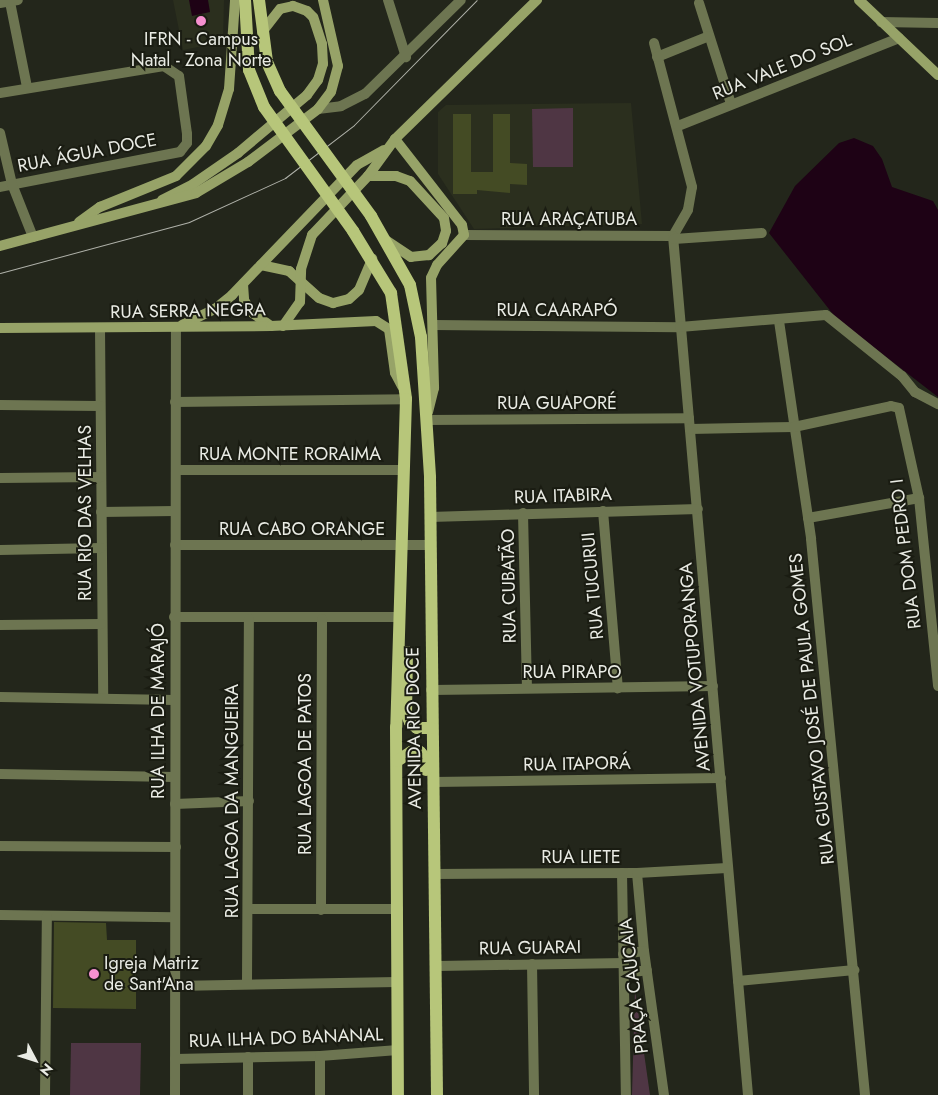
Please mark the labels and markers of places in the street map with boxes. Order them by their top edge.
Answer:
marker: IFRN - Campus Natal - Zona Norte [195,15,207,27]
place label: IFRN - Campus Natal - Zona Norte [131,29,271,72]
place label: Igreja Matriz de Sant'Ana [104,953,199,996]
marker: Igreja Matriz de Sant'Ana [88,968,100,980]

